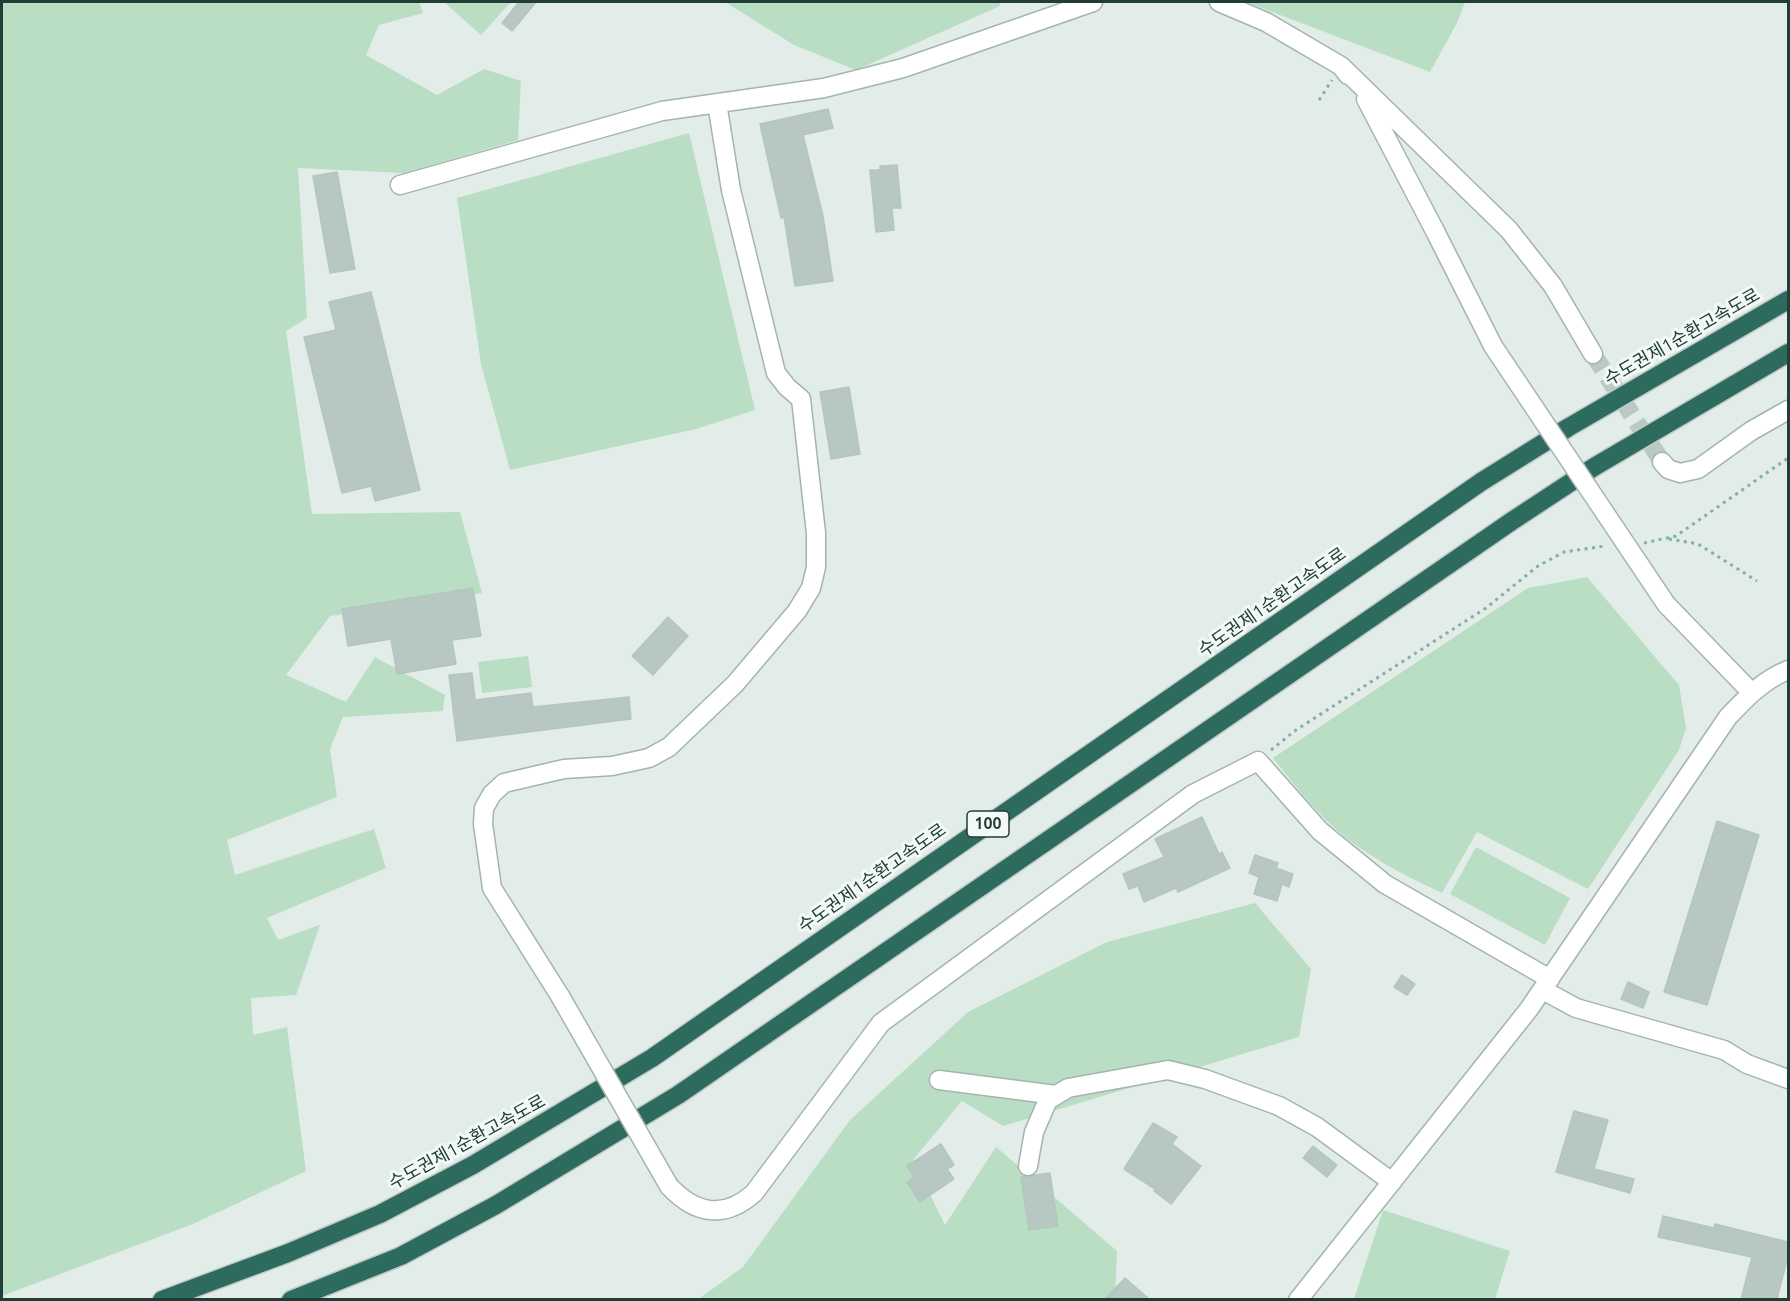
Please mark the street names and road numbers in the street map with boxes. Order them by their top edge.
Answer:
street label: 수도권제1순환고속도로 [1600,284,1764,390]
street label: 수도권제1순환고속도로 [1194,543,1350,661]
road number: 100 [967,811,1009,837]
street label: 수도권제1순환고속도로 [794,819,950,937]
street label: 수도권제1순환고속도로 [385,1090,549,1194]

